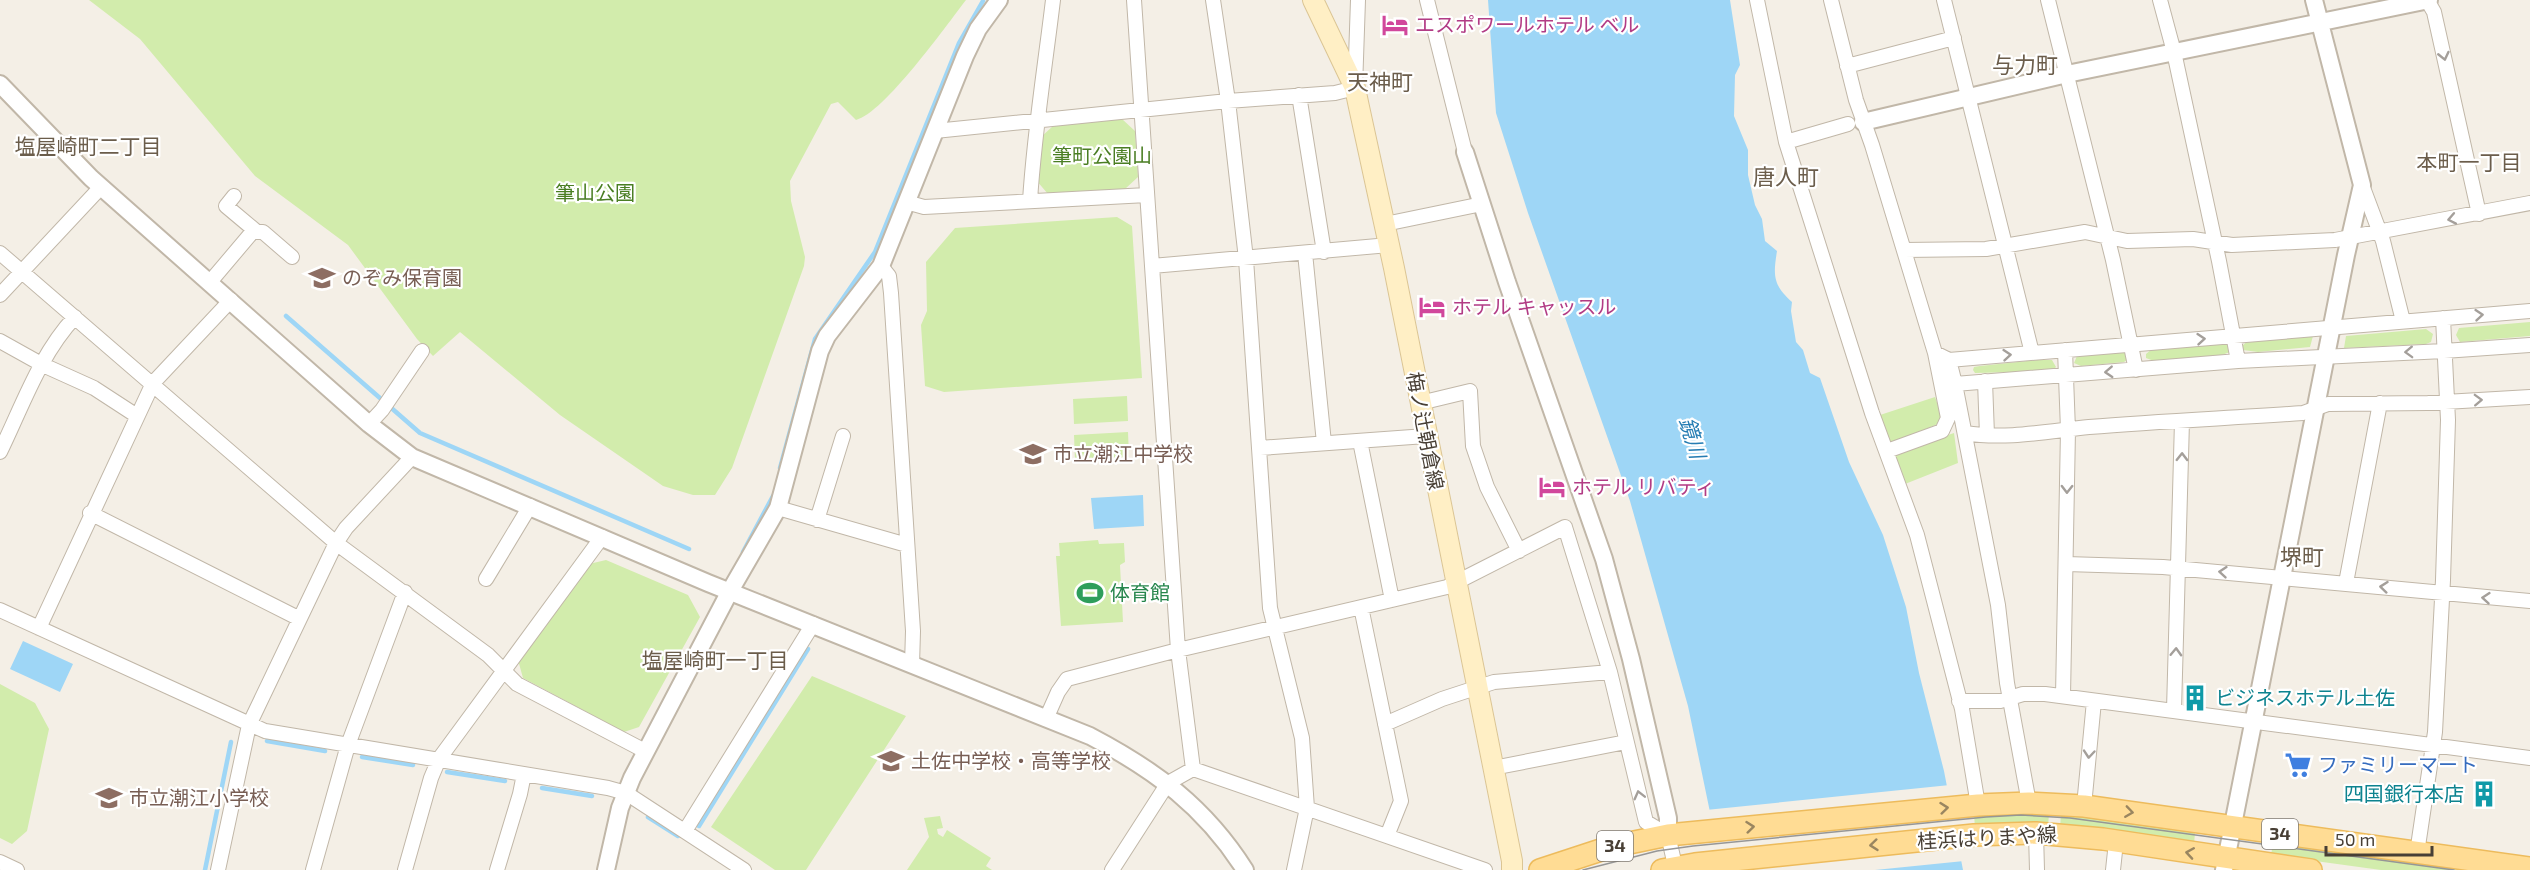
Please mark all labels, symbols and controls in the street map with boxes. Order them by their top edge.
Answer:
hotel icon: エスポワールホテル ベル [1380,10,1410,40]
place label: エスポワールホテル ベル [1415,12,1639,36]
district label: 与力町 [1992,51,2058,77]
one-way arrow [2436,51,2449,61]
district label: 天神町 [1347,68,1413,94]
district label: 塩屋崎町二丁目 [15,133,162,158]
park label: 筆町公園山 [1052,143,1152,167]
district label: 本町一丁目 [2417,149,2522,174]
district label: 唐人町 [1753,163,1819,189]
park label: 筆山公園 [555,180,635,204]
one-way arrow [2447,212,2457,225]
school or university icon: のぞみ保育園 [307,263,337,293]
place label: のぞみ保育園 [342,265,462,289]
hotel icon: ホテル キャッスル [1417,292,1447,322]
place label: ホテル キャッスル [1452,294,1616,318]
one-way arrow [2475,309,2484,322]
one-way arrow [2197,332,2206,345]
one-way arrow [2404,346,2413,359]
one-way arrow [2003,349,2012,362]
one-way arrow [2105,365,2114,378]
street label: 梅ノ辻朝倉線 [1403,370,1449,492]
one-way arrow [2474,393,2483,406]
water label: 鏡川 [1675,414,1712,463]
school or university icon: 市立潮江中学校 [1018,439,1048,469]
place label: 市立潮江中学校 [1053,441,1193,465]
one-way arrow [2175,452,2188,461]
hotel icon: ホテル リバティ [1537,472,1567,502]
place label: ホテル リバティ [1572,474,1715,498]
one-way arrow [2061,484,2073,493]
district label: 堺町 [2280,543,2324,569]
one-way arrow [2219,566,2228,579]
sports icon: 体育館 [1075,578,1105,608]
place label: 体育館 [1110,580,1170,604]
one-way arrow [2379,581,2388,594]
one-way arrow [2481,591,2490,604]
district label: 塩屋崎町一丁目 [642,647,789,672]
one-way arrow [2170,647,2183,656]
building icon: ビジネスホテル土佐 [2180,683,2210,713]
place label: ビジネスホテル土佐 [2215,685,2395,709]
school or university icon: 土佐中学校・高等学校 [876,746,906,776]
place label: 土佐中学校・高等学校 [911,748,1111,772]
one-way arrow [2083,749,2096,758]
supermarket icon: ファミリーマート [2283,750,2313,780]
place label: ファミリーマート [2318,752,2478,776]
building icon: 四国銀行本店 [2469,779,2499,809]
place label: 四国銀行本店 [2344,781,2464,805]
school or university icon: 市立潮江小学校 [94,783,124,813]
place label: 市立潮江小学校 [129,785,269,809]
one-way arrow [1633,790,1646,800]
one-way arrow [1939,802,1949,815]
one-way arrow [2124,806,2134,818]
road number: 34 [2262,819,2298,849]
scale bar [2326,819,2432,857]
one-way arrow [1745,821,1754,834]
street label: 桂浜はりまや線 [1916,821,2057,853]
text: 50 m [2335,828,2375,850]
road number: 34 [1597,831,1633,861]
one-way arrow [1870,839,1879,851]
one-way arrow [2186,848,2195,860]

